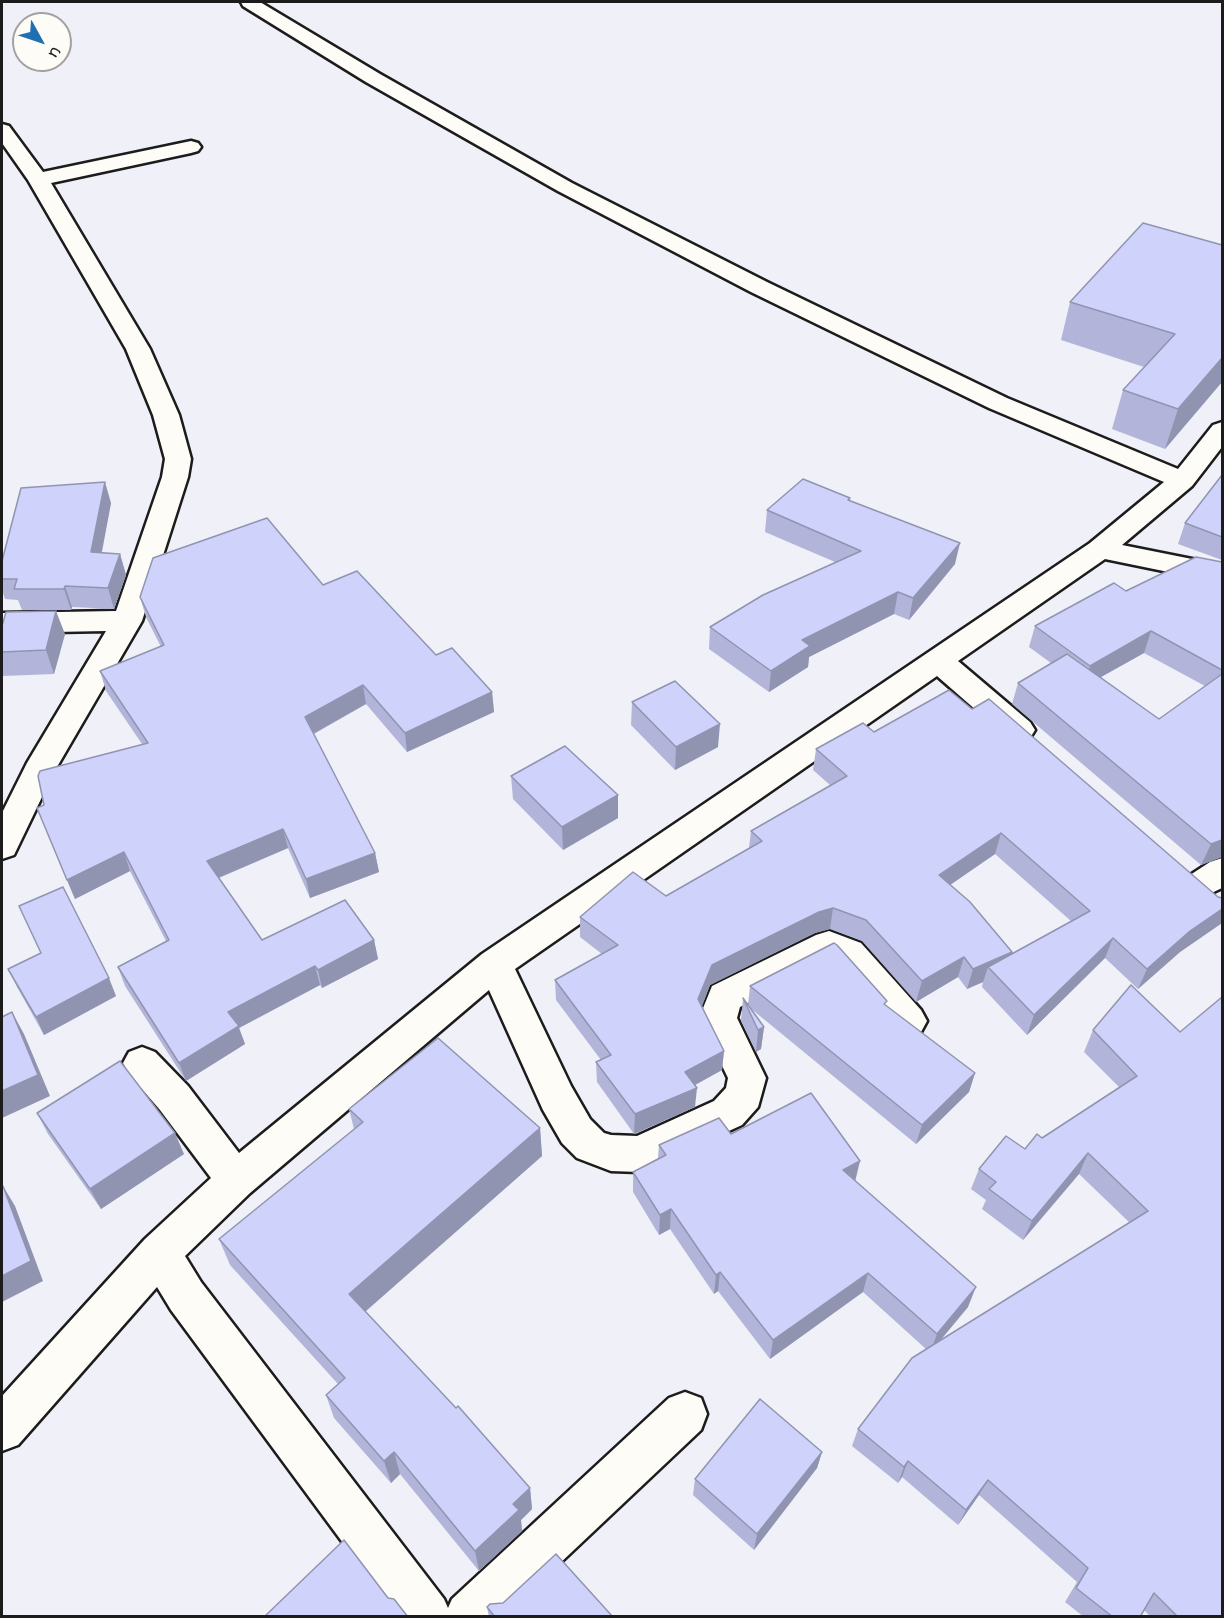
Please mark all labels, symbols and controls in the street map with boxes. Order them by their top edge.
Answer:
north arrow [12,12,72,72]
text: U [42,41,67,64]

